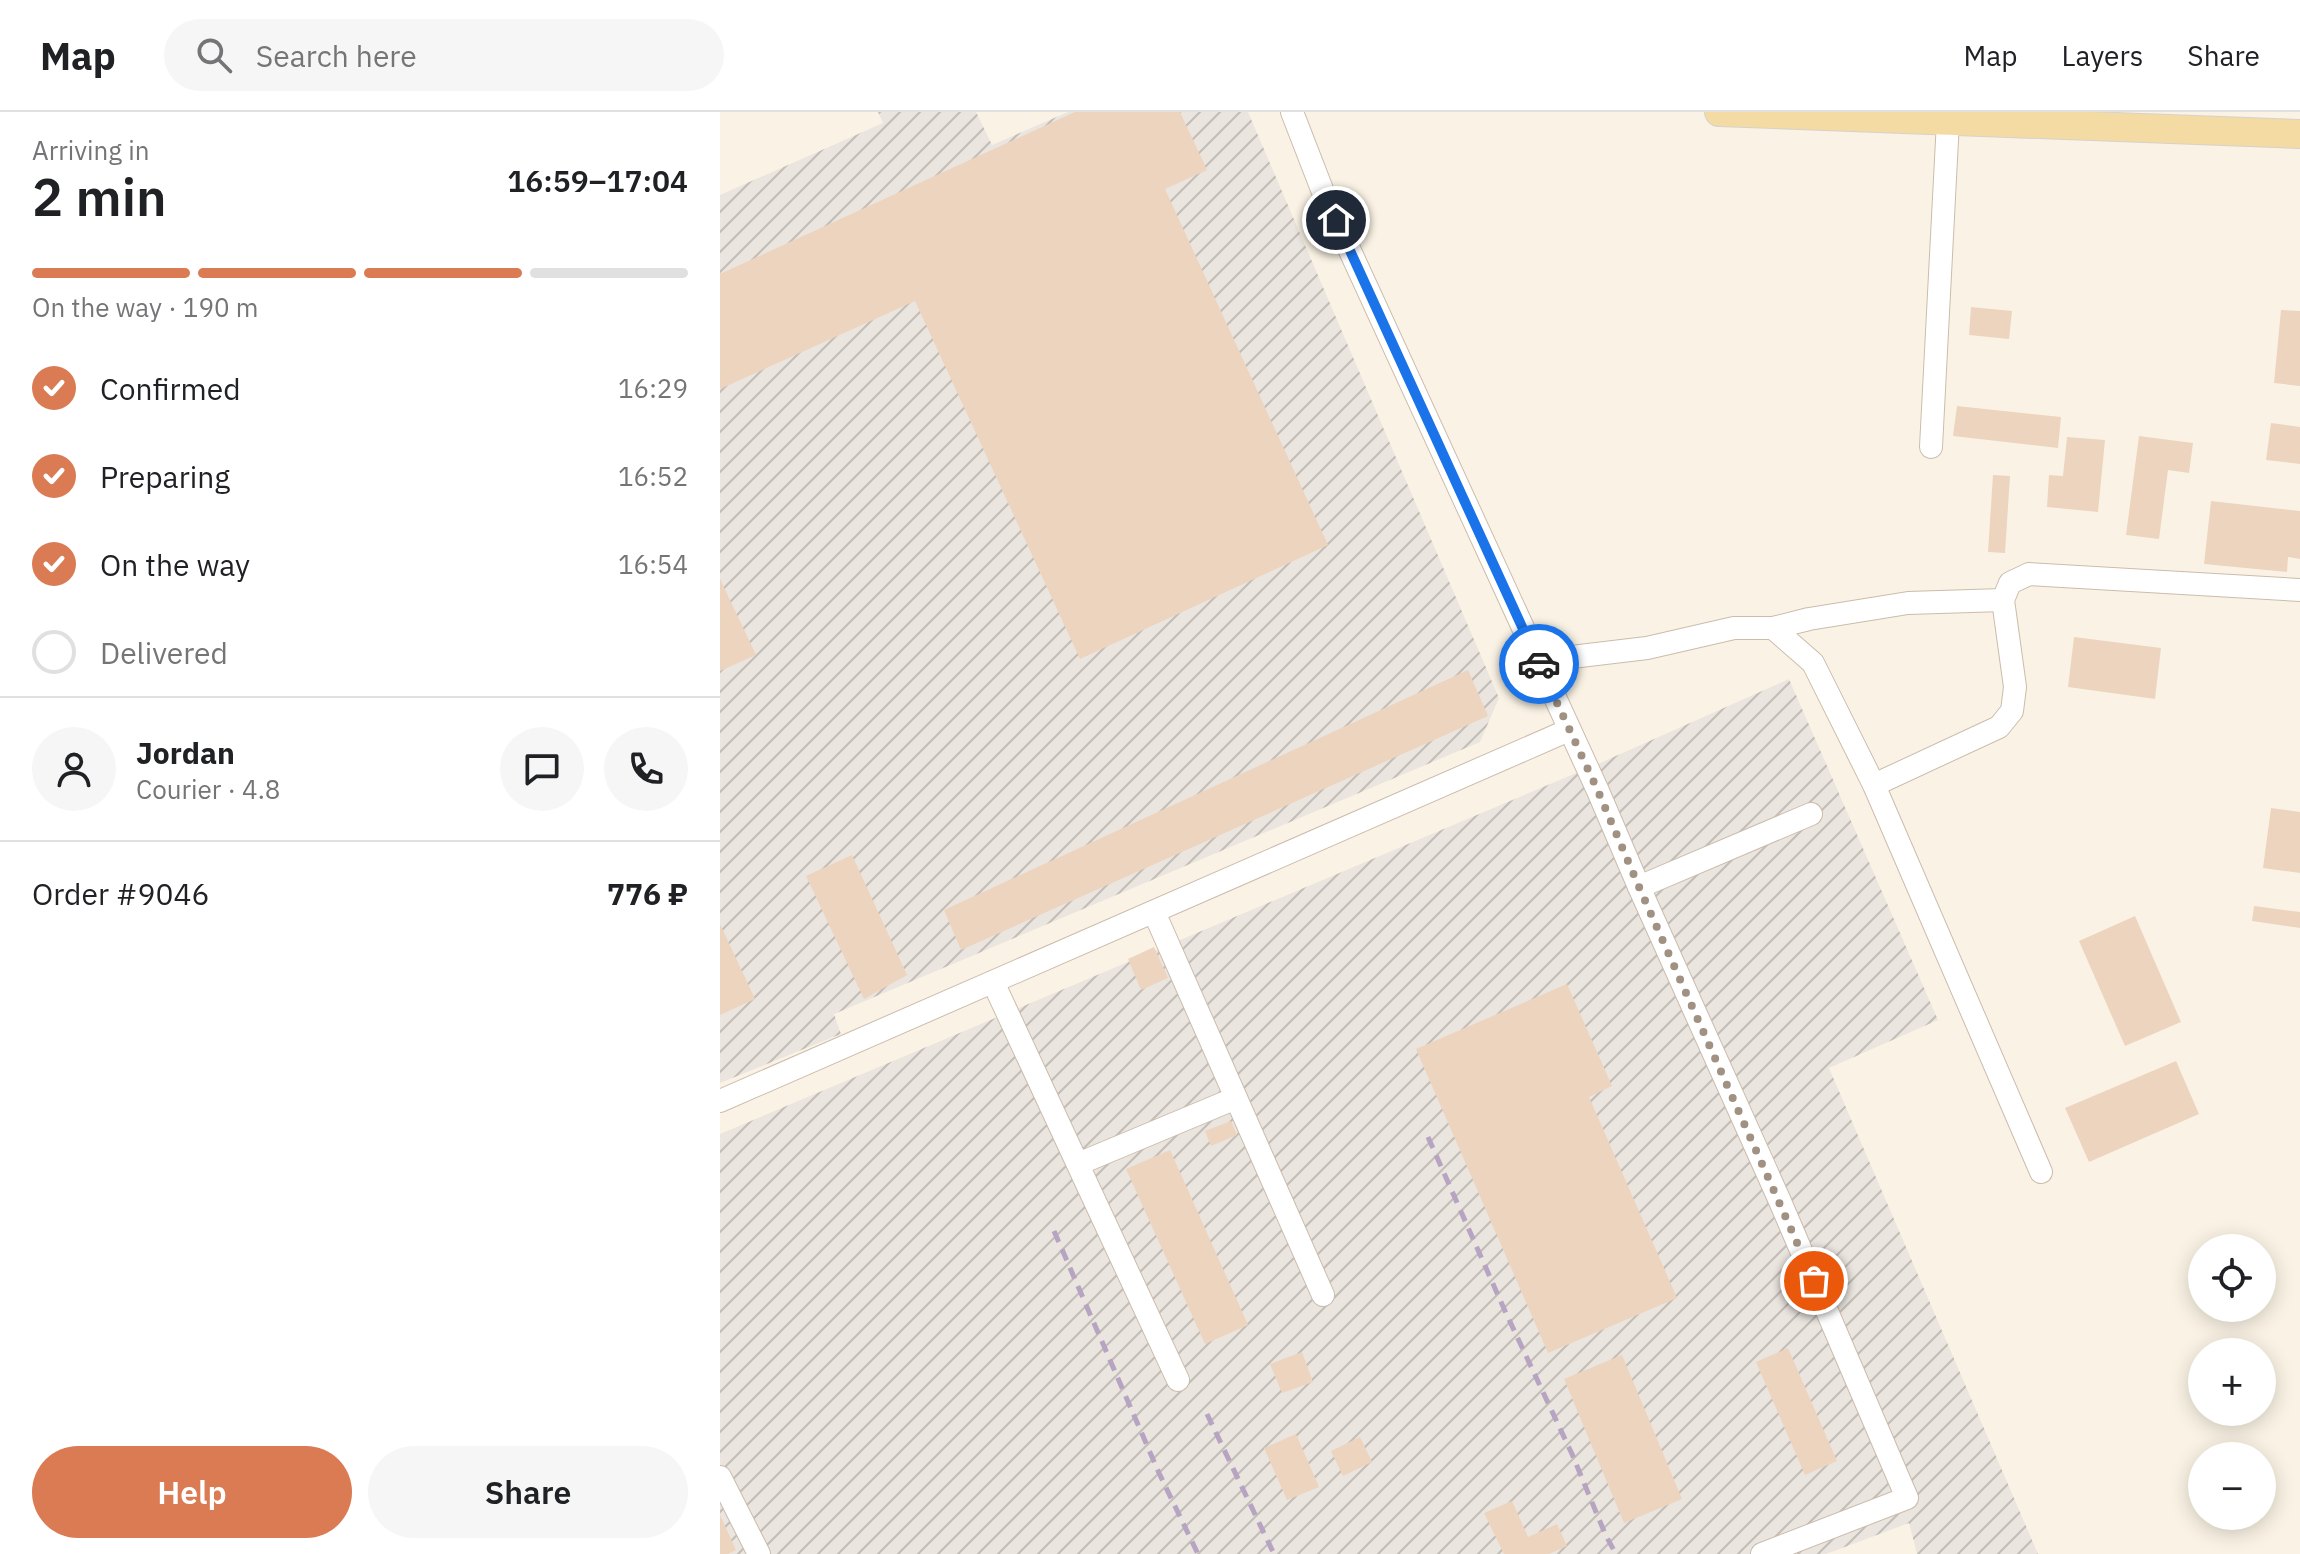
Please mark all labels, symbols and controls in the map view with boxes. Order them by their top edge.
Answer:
search box [164,19,724,91]
text: Map [40,31,116,80]
icon: search [192,33,236,77]
text: Search here [256,36,417,75]
text: Map [1963,37,2017,74]
text: Layers [2061,37,2143,74]
text: Share [2187,37,2260,74]
text: Arriving in [32,133,149,167]
text: 16:59–17:04 [507,161,688,200]
text: 2 min [32,163,167,230]
pin [1302,186,1370,254]
icon: home [1314,198,1358,242]
text: On the way · 190 m [32,290,258,324]
icon: check [32,366,76,410]
text: Confirmed [100,369,241,408]
text: 16:29 [618,371,688,405]
icon: check [32,454,76,498]
text: Preparing [100,457,230,496]
text: 16:52 [618,459,688,493]
icon: check [32,542,76,586]
text: On the way [100,545,250,584]
text: 16:54 [618,547,688,581]
courier [1499,624,1579,704]
text: Delivered [100,633,228,672]
icon: car [1517,642,1561,686]
button: person [32,727,116,811]
button: chat [500,727,584,811]
button: phone [604,727,688,811]
text: Jordan [136,733,235,772]
text: Courier · 4.8 [136,772,280,806]
text: Order #9046 [32,874,209,913]
text: 776 ₽ [607,874,688,913]
map controls [2188,1234,2276,1530]
button: locate [2188,1234,2276,1322]
pin [1780,1247,1848,1315]
icon: bag [1792,1259,1836,1303]
button: + [2188,1338,2276,1426]
button: − [2188,1442,2276,1530]
button: Help [32,1446,352,1538]
button: Share [368,1446,688,1538]

